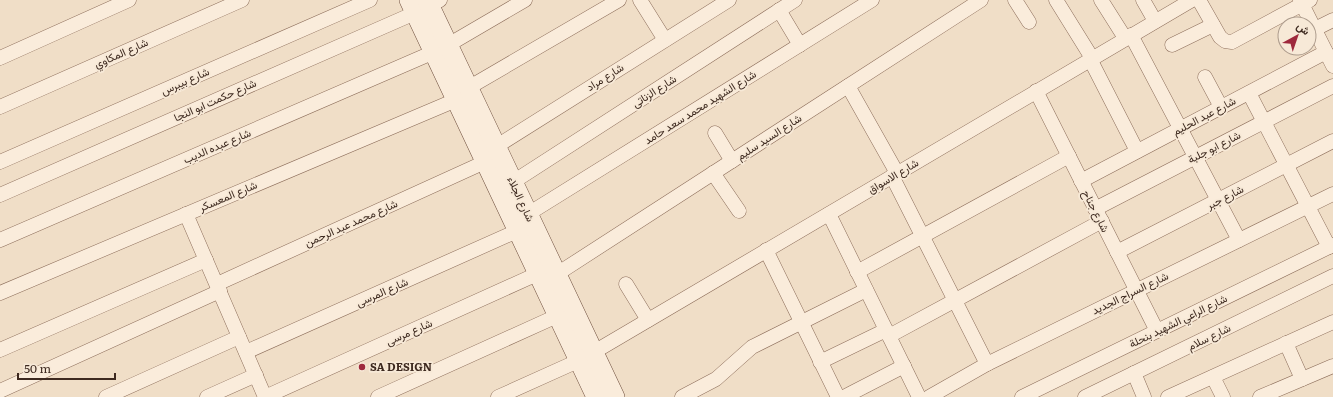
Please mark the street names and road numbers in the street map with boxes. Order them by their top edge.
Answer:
street label: شارع المكاوي [91,33,152,74]
street label: شارع مراد [583,58,627,95]
street label: شارع بيبرس [158,62,212,99]
street label: شارع الشهيد محمد سعد حامد [640,65,759,148]
street label: شارع الزناتى [628,70,680,111]
street label: شارع حكمت ابو النجا [171,74,259,125]
street label: شارع عبد الحليم [1169,92,1239,139]
street label: شارع السيد سليم [733,109,805,164]
street label: شارع عبده الديب [180,123,254,167]
street label: شارع ابو جلبة [1184,126,1244,167]
street label: شارع الاسواق [864,153,922,198]
street label: شارع الجلاء [503,173,540,225]
street label: شارع المعسكر [195,176,260,216]
street label: شارع جبر [1202,180,1247,214]
street label: شارع جناح [1079,187,1115,235]
street label: شارع محمد عبد الرحمن [301,194,400,251]
street label: شارع السراج الجديد [1089,267,1171,318]
street label: شارع المرسى [353,272,411,311]
street label: شارع الراعي الشهيد بنحلة [1126,289,1231,354]
street label: شارع مرسى [383,314,435,349]
street label: شارع سلام [1184,319,1234,354]

